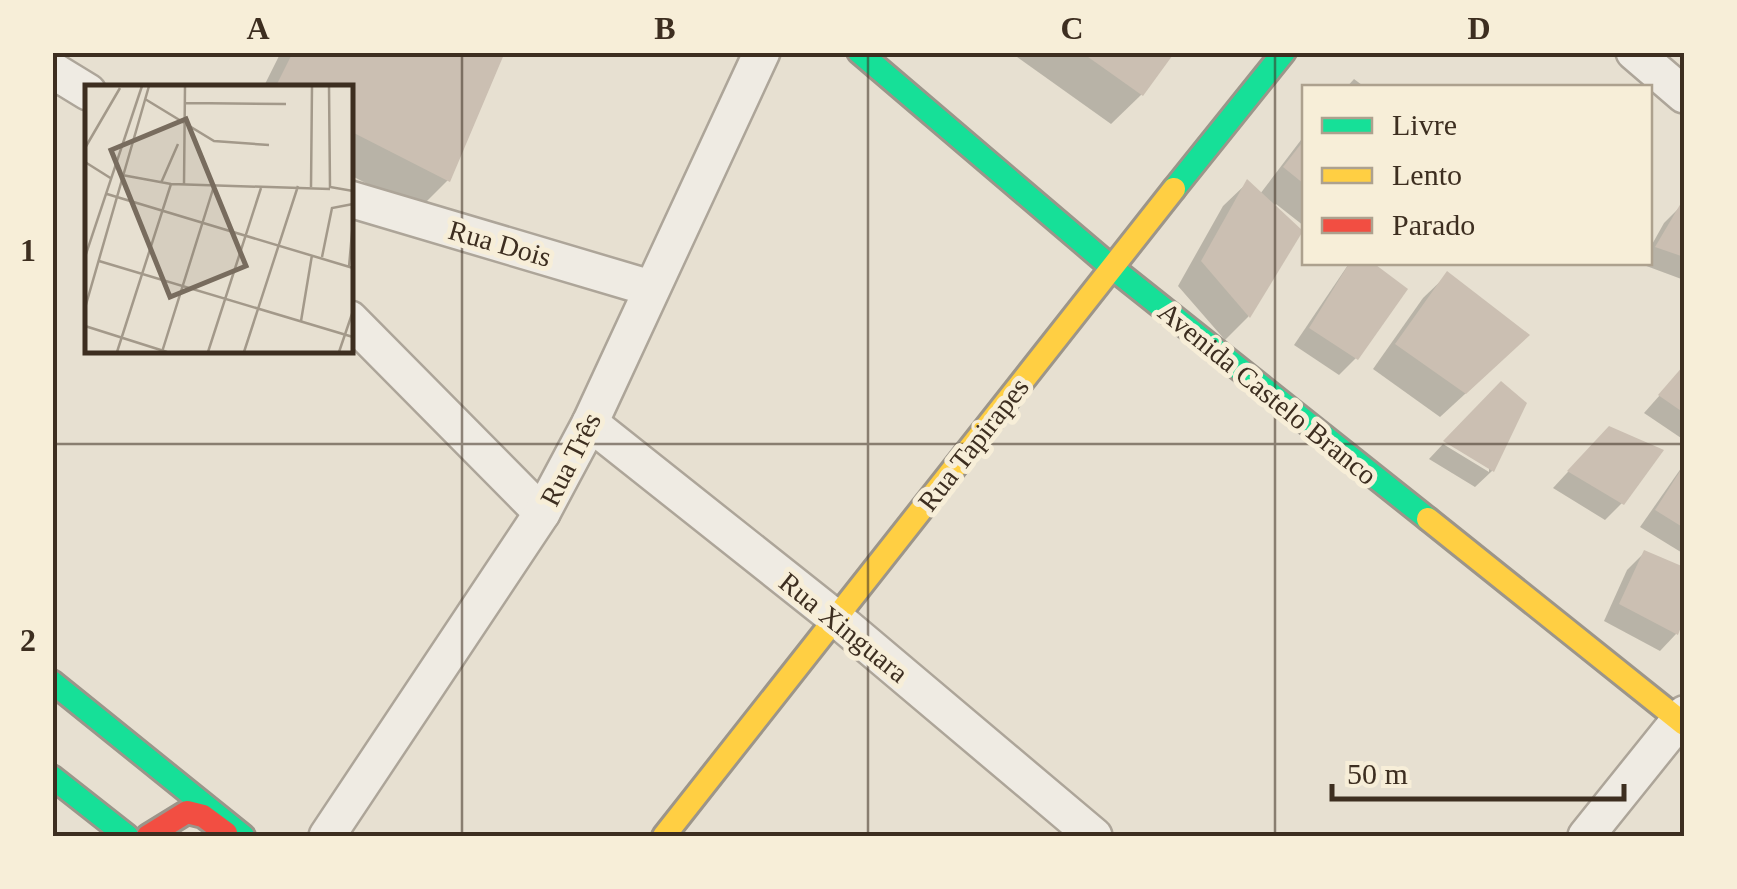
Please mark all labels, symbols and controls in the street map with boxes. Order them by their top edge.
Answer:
text: A [246,10,270,46]
text: B [654,10,676,46]
text: C [1060,10,1084,46]
text: D [1467,10,1491,46]
inset map [85,85,352,352]
legend [1302,85,1652,265]
text: Livre [1392,108,1457,141]
text: Lento [1392,158,1462,191]
text: Parado [1392,208,1475,241]
street label: Rua Dois [445,214,555,273]
text: 1 [20,232,36,268]
street label: Avenida Castelo Branco [1152,296,1383,491]
street label: Rua Tapirapes [912,372,1035,517]
street label: Rua Três [534,407,607,511]
street label: Rua Xinguara [773,566,915,689]
text: 2 [20,622,36,658]
scale bar [1332,739,1624,801]
text: 50 m [1347,757,1408,790]

